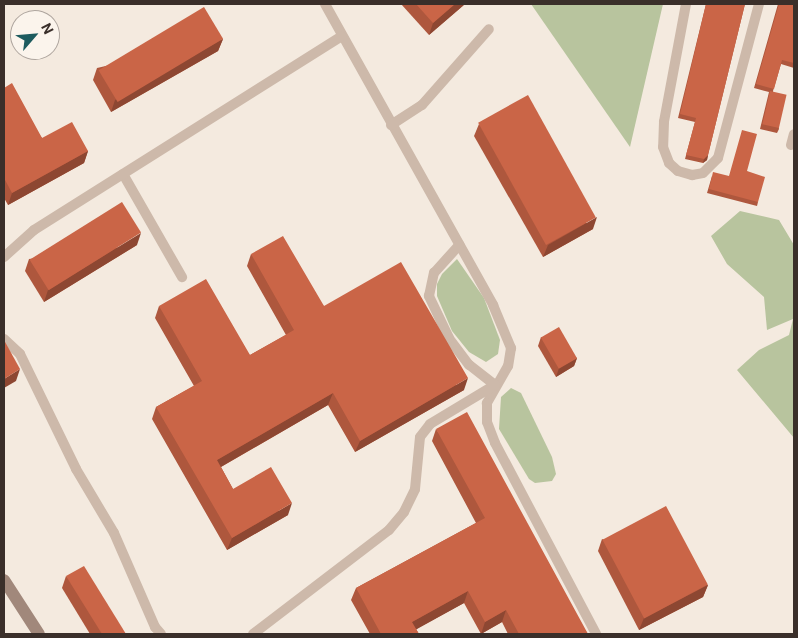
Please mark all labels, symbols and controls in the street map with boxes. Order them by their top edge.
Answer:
north arrow [10,10,60,60]
text: N [38,21,57,37]

